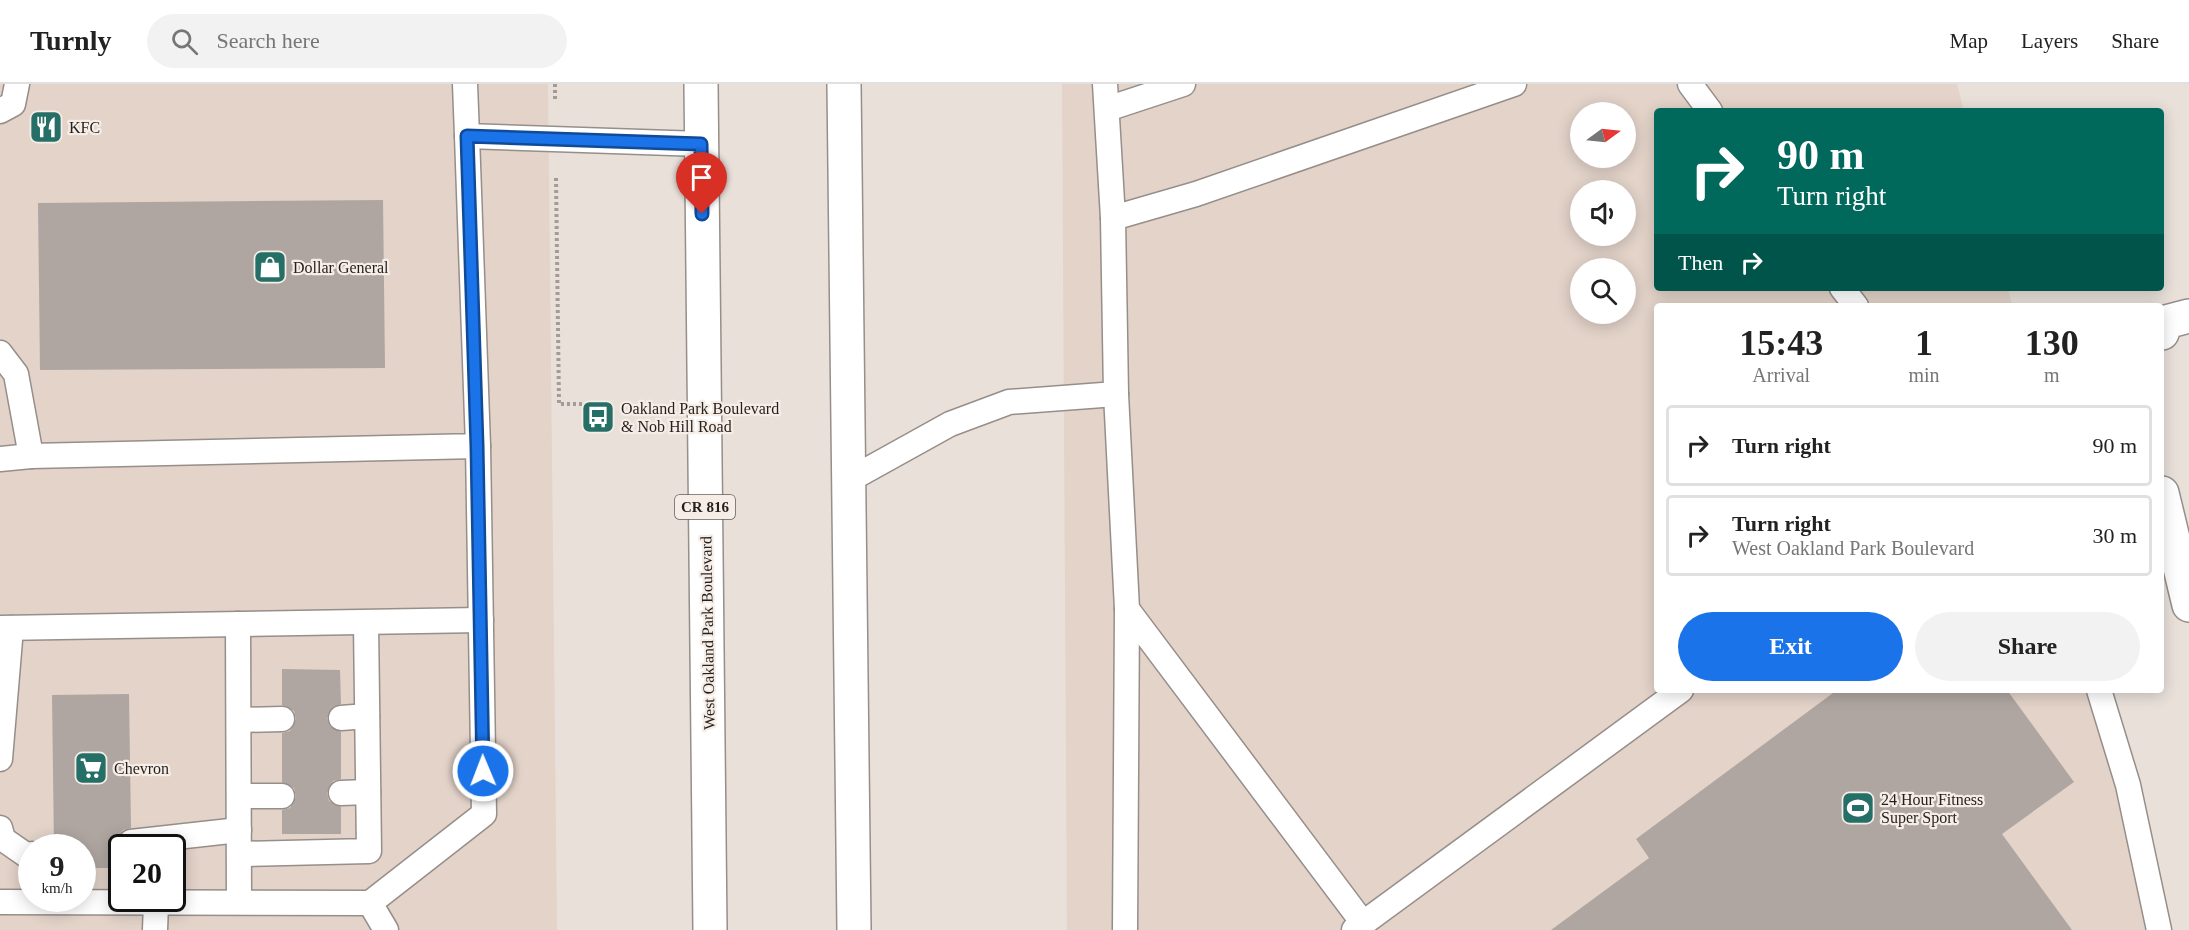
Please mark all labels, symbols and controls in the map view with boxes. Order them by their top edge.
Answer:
search box [147,14,567,68]
text: Turnly [30,25,111,56]
icon: search [168,25,201,58]
text: Search here [216,28,320,53]
text: Map [1950,29,1988,53]
text: Layers [2021,29,2078,53]
text: Share [2111,29,2159,53]
north arrow [1570,102,1636,168]
map controls [1570,102,1636,324]
restaurant icon: KFC [28,109,64,145]
place label: KFC [69,119,100,136]
icon: right [1678,132,1756,210]
text: 90 m [1777,132,1865,178]
pin [676,152,727,214]
icon: arrive [685,161,718,194]
button: sound [1570,180,1636,246]
text: Turn right [1777,181,1886,211]
icon: right [1735,246,1768,279]
shop icon: Dollar General [252,249,288,285]
text: Then [1678,250,1723,275]
button: search [1570,258,1636,324]
place label: Dollar General [293,259,389,276]
text: 15:43 [1739,323,1823,363]
text: 1 [1915,323,1933,363]
text: 130 [2025,323,2079,363]
text: Arrival [1752,364,1810,386]
text: min [1908,364,1940,386]
text: m [2044,364,2060,386]
bus stop icon: Oakland Park Boulevard & Nob Hill Road [580,399,616,435]
place label: Oakland Park Boulevard & Nob Hill Road [621,400,779,435]
icon: right [1681,429,1714,462]
text: Turn right [1732,433,1831,458]
text: 90 m [2092,433,2137,458]
road number: CR 816 [675,495,735,519]
text: Turn right [1732,511,1831,536]
icon: right [1681,519,1714,552]
text: 30 m [2092,523,2137,548]
street label: West Oakland Park Boulevard [697,536,718,730]
text: West Oakland Park Boulevard [1732,537,1974,559]
button: Exit [1678,612,1903,681]
button: Share [1915,612,2140,681]
position arrow [451,739,515,803]
supermarket icon: Chevron [73,750,109,786]
place label: Chevron [114,760,169,777]
sports icon: 24 Hour Fitness Super Sport [1840,790,1876,826]
place label: 24 Hour Fitness Super Sport [1881,791,1983,827]
speed limit sign: 20 [108,834,186,912]
text: 9 [50,849,65,882]
text: km/h [42,880,72,896]

